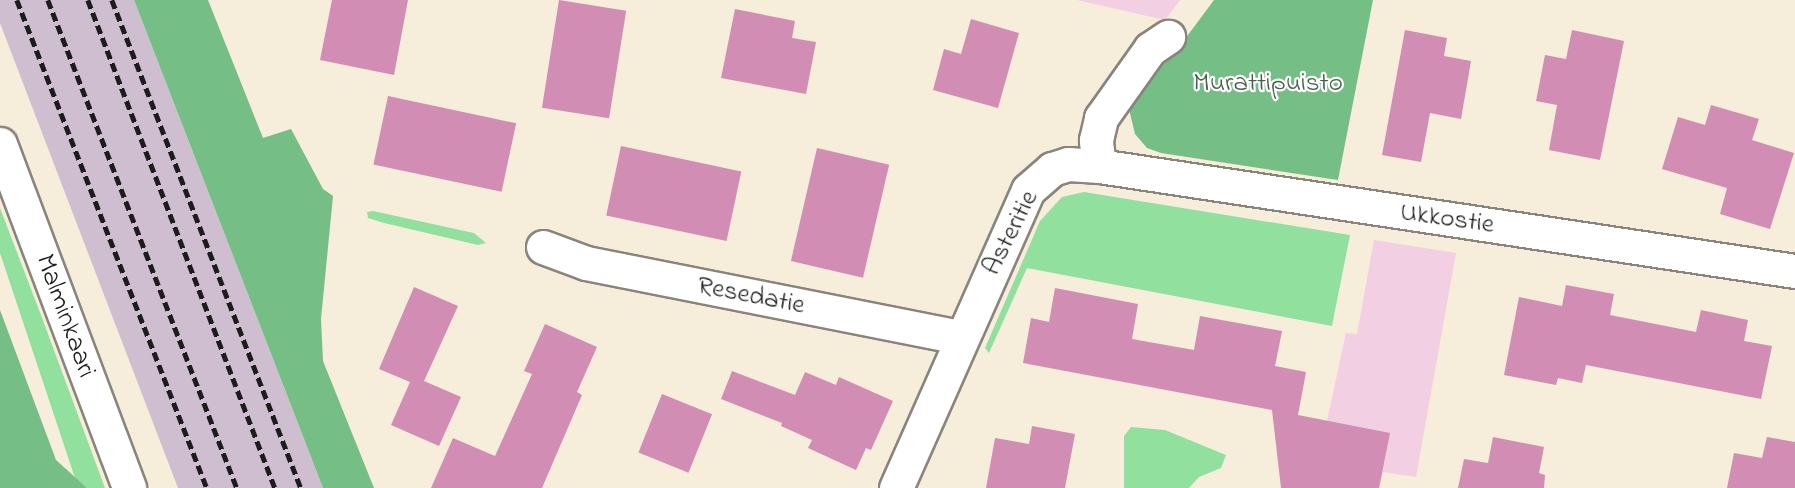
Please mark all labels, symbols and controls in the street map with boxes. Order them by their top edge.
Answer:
park label: Murattipuisto [1193,68,1343,100]
street label: Asteritie [976,185,1046,281]
street label: Ukkostie [1398,196,1496,242]
street label: Malminkaari [28,250,102,382]
street label: Resedatie [695,270,807,322]

